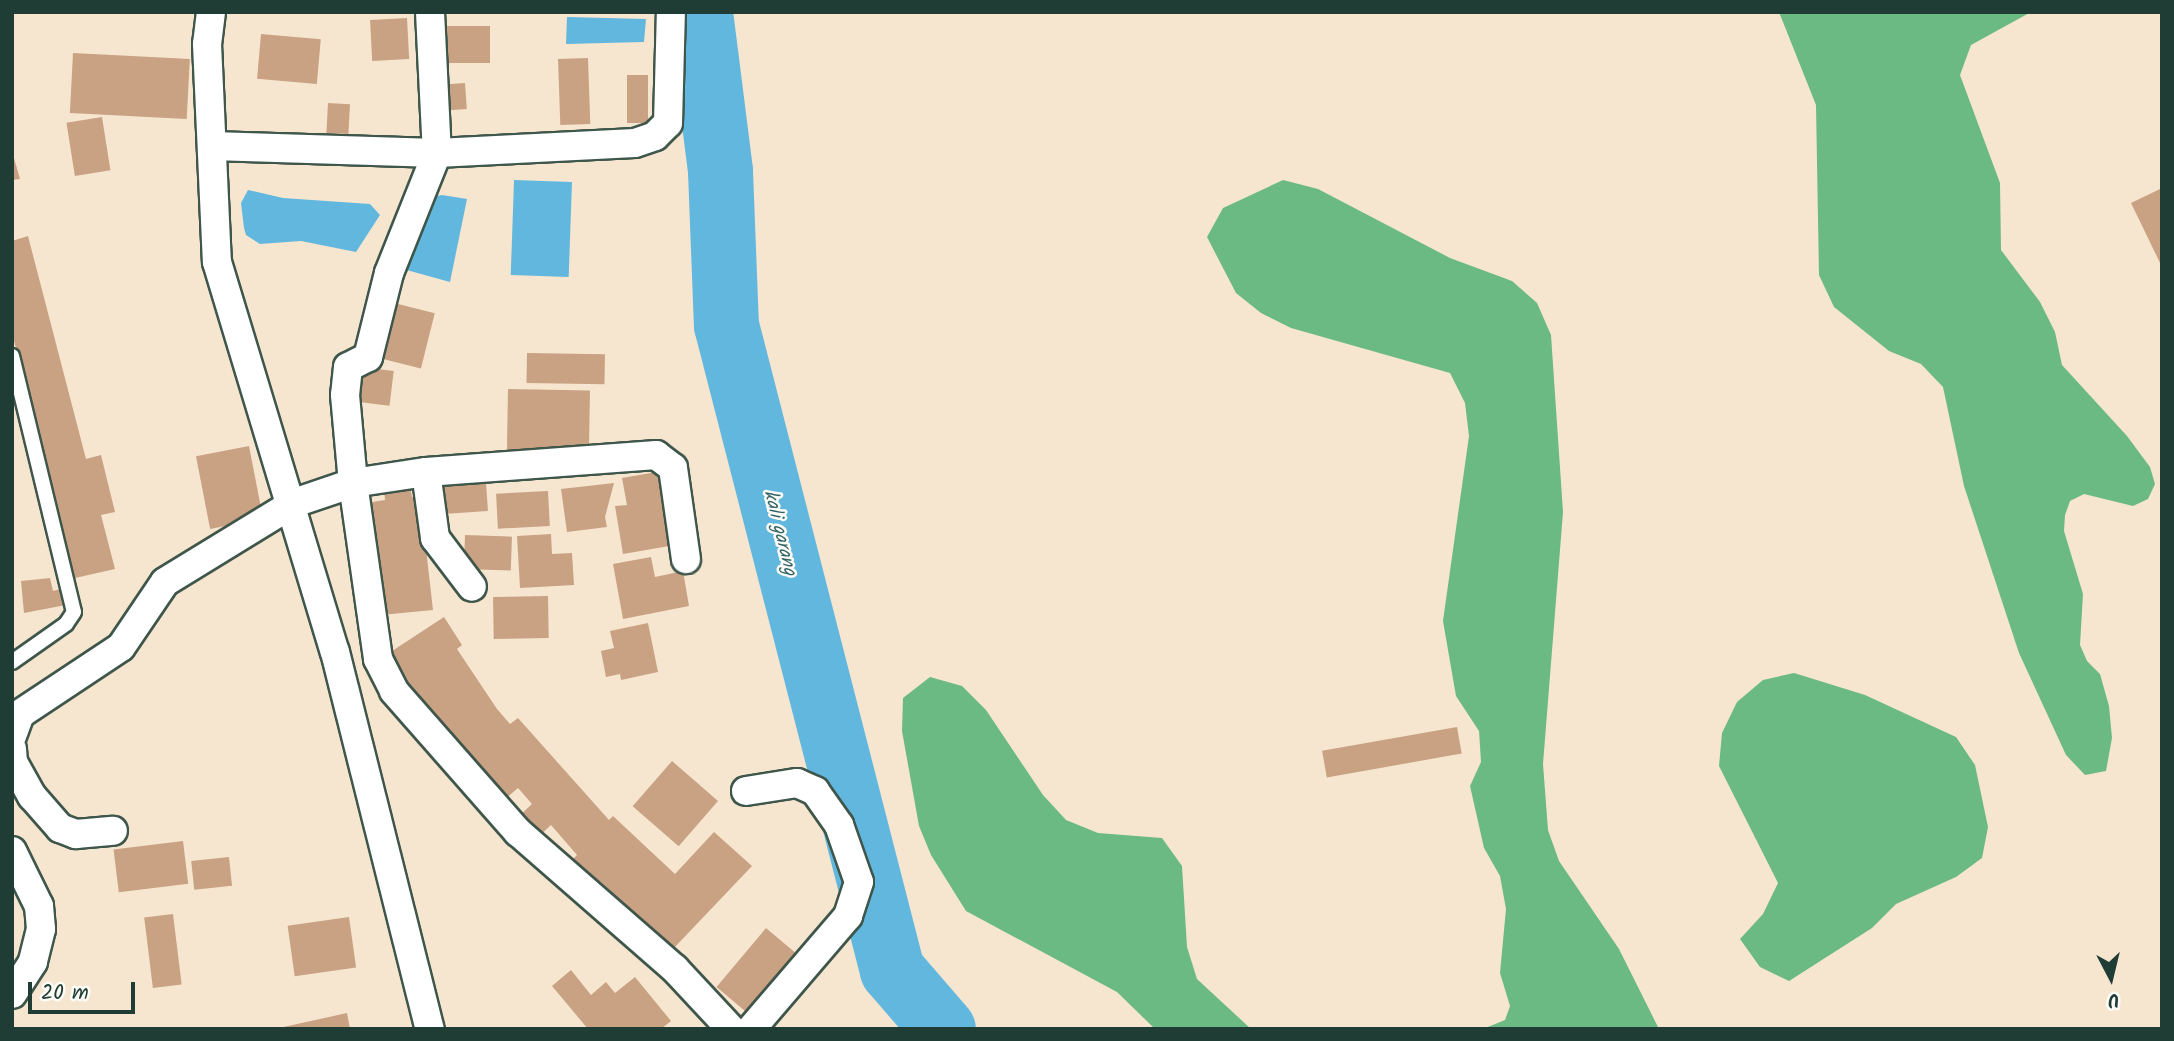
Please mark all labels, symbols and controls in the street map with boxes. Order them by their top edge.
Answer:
water label: kali garang [757,488,801,578]
north arrow [2076,943,2146,1013]
scale bar [32,968,138,1012]
text: 20 m [41,977,89,1010]
text: U [2106,983,2121,1014]

